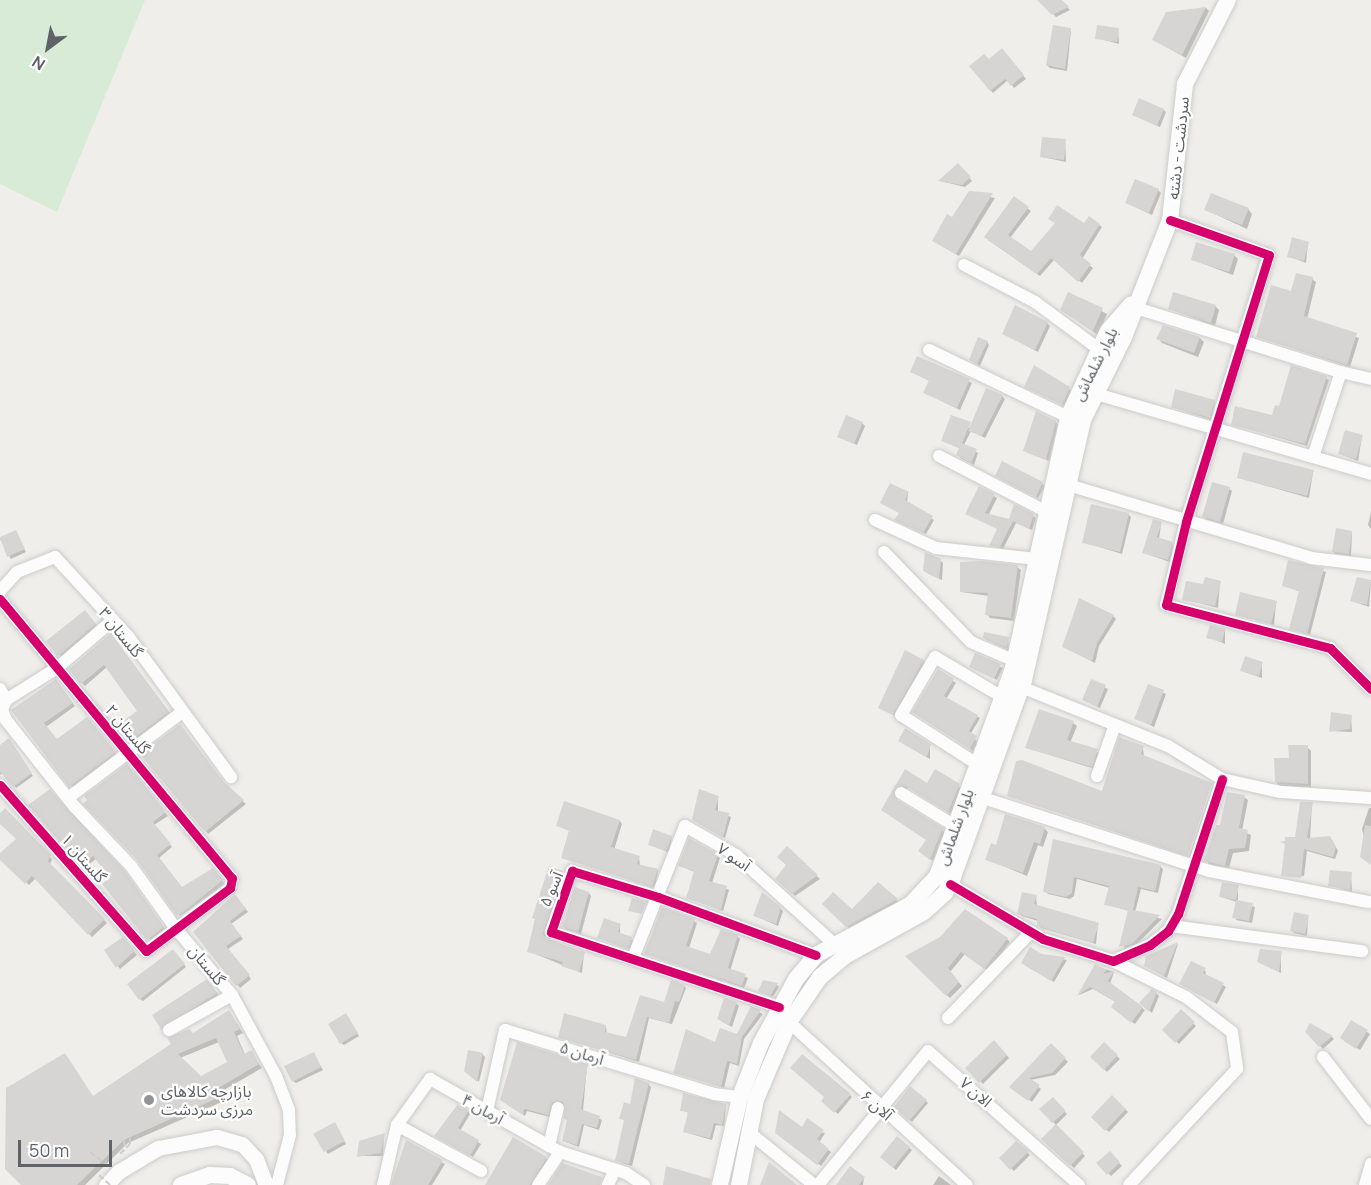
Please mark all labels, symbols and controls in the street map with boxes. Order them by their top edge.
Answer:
north arrow [18,18,78,78]
text: N [28,51,49,76]
street label: سردشت - دشته [1163,96,1193,200]
street label: بلوار شلماش [1068,324,1122,404]
street label: گلستان ۳ [95,603,147,661]
street label: گلستان ۲ [102,700,154,758]
street label: بلوار شلماش [932,786,978,868]
street label: گلستان ۱ [57,829,111,887]
street label: آسو ۷ [714,839,754,875]
street label: آسو ۵ [535,869,567,909]
street label: گلستان [185,941,229,989]
street label: آرمان ۵ [558,1037,606,1069]
street label: الان ۷ [956,1073,996,1111]
place label: بازارچه کالاهای مرزی سردشت [161,1081,253,1119]
street label: آلان ۶ [857,1086,897,1124]
street label: آرمان ۴ [459,1090,507,1128]
marker: بازارچه کالاهای مرزی سردشت [142,1093,156,1107]
scale bar [21,1128,116,1166]
text: 50 m [29,1138,69,1162]

